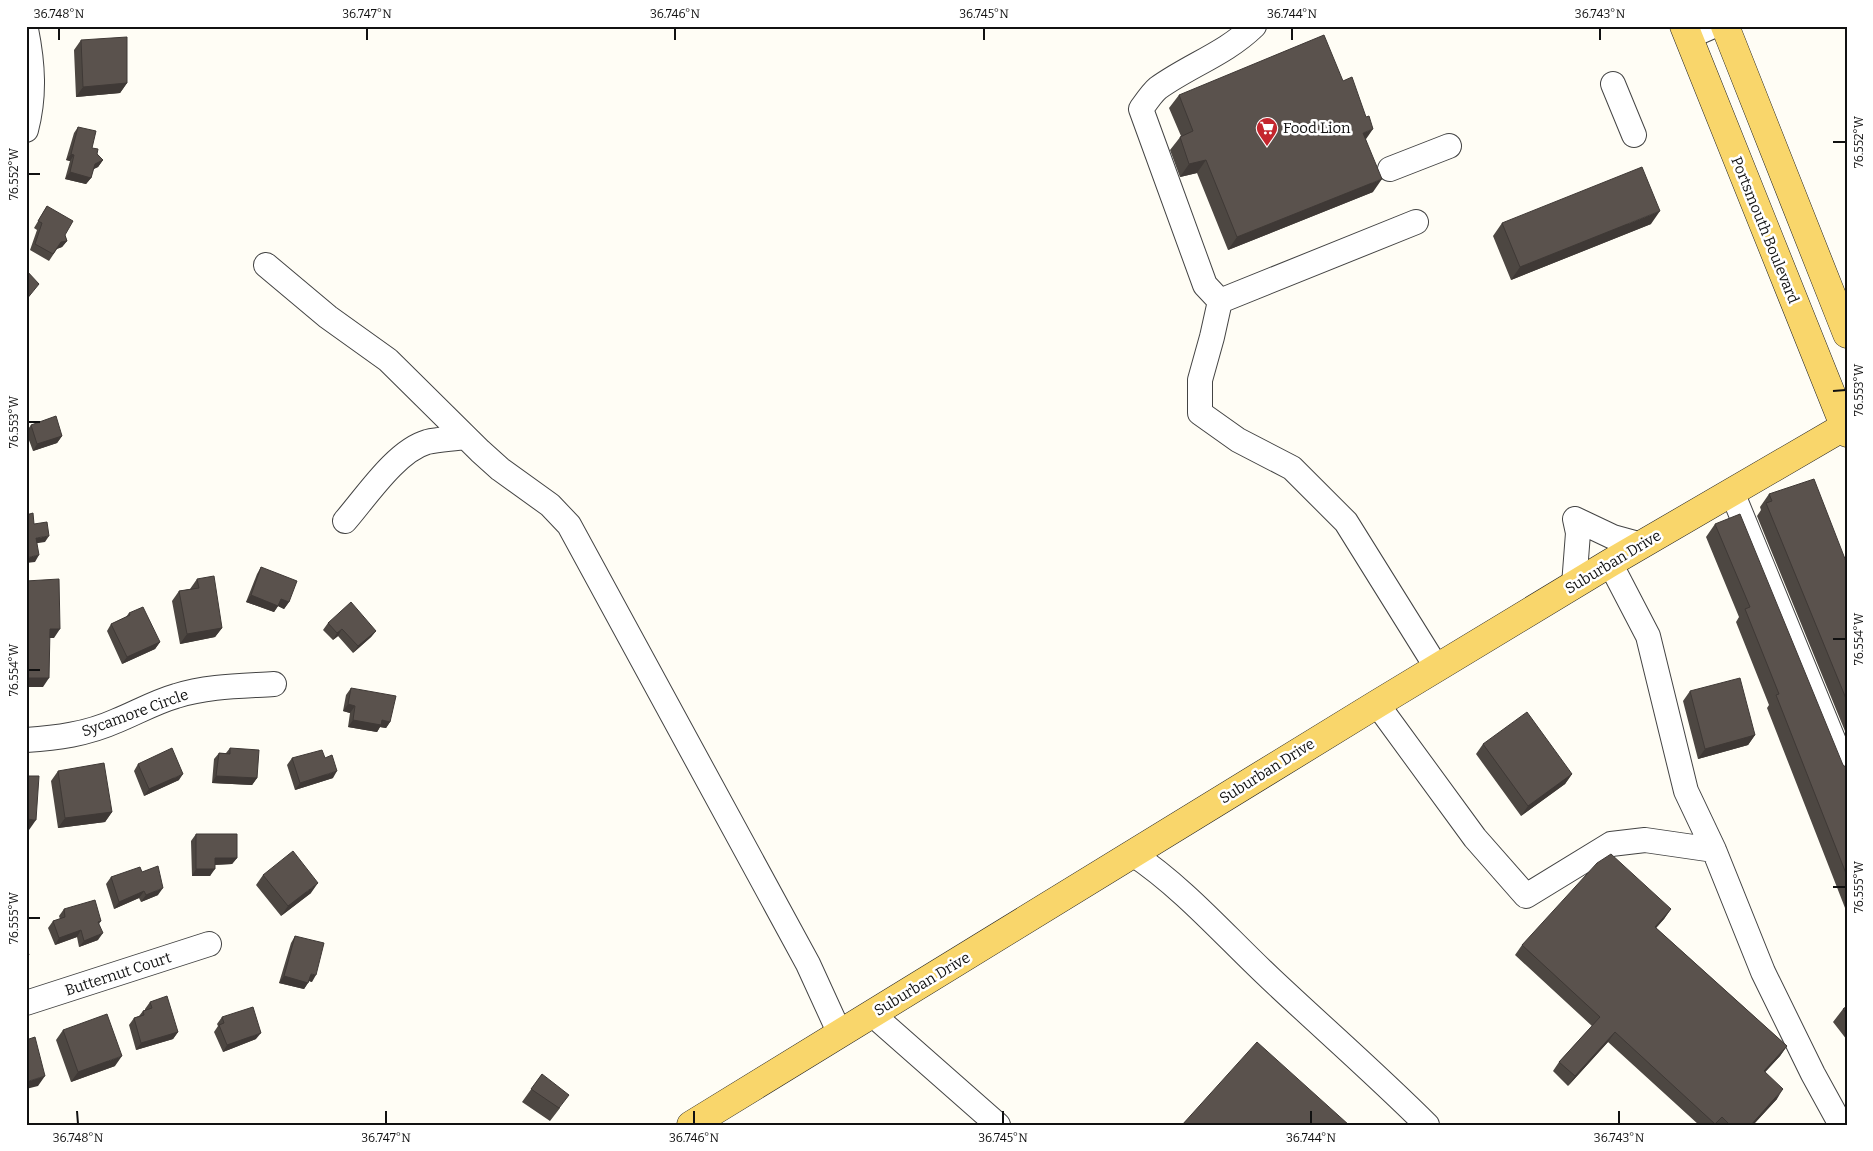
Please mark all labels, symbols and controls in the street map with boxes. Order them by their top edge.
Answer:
text: 36.748°N [34,7,85,21]
text: 36.747°N [342,7,392,21]
text: 36.746°N [650,7,701,21]
text: 36.745°N [959,7,1009,21]
text: 36.744°N [1267,7,1318,21]
text: 36.743°N [1575,7,1626,21]
text: 76.552°W [1852,115,1866,168]
supermarket icon: Food Lion [1255,116,1279,147]
place label: Food Lion [1283,119,1351,137]
text: 76.552°W [7,147,21,200]
street label: Portsmouth Boulevard [1727,154,1803,306]
text: 76.553°W [1852,363,1866,416]
text: 76.553°W [7,395,21,448]
street label: Suburban Drive [1562,526,1664,598]
text: 76.554°W [1852,612,1866,665]
text: 76.554°W [7,643,21,696]
street label: Sycamore Circle [79,685,191,741]
street label: Suburban Drive [1216,735,1318,807]
text: 76.555°W [1852,860,1866,913]
text: 76.555°W [7,891,21,944]
street label: Butternut Court [63,948,174,1000]
street label: Suburban Drive [871,948,973,1020]
text: 36.748°N [53,1131,104,1145]
text: 36.747°N [361,1131,411,1145]
text: 36.746°N [669,1131,720,1145]
text: 36.745°N [978,1131,1028,1145]
text: 36.744°N [1286,1131,1337,1145]
text: 36.743°N [1594,1131,1645,1145]

